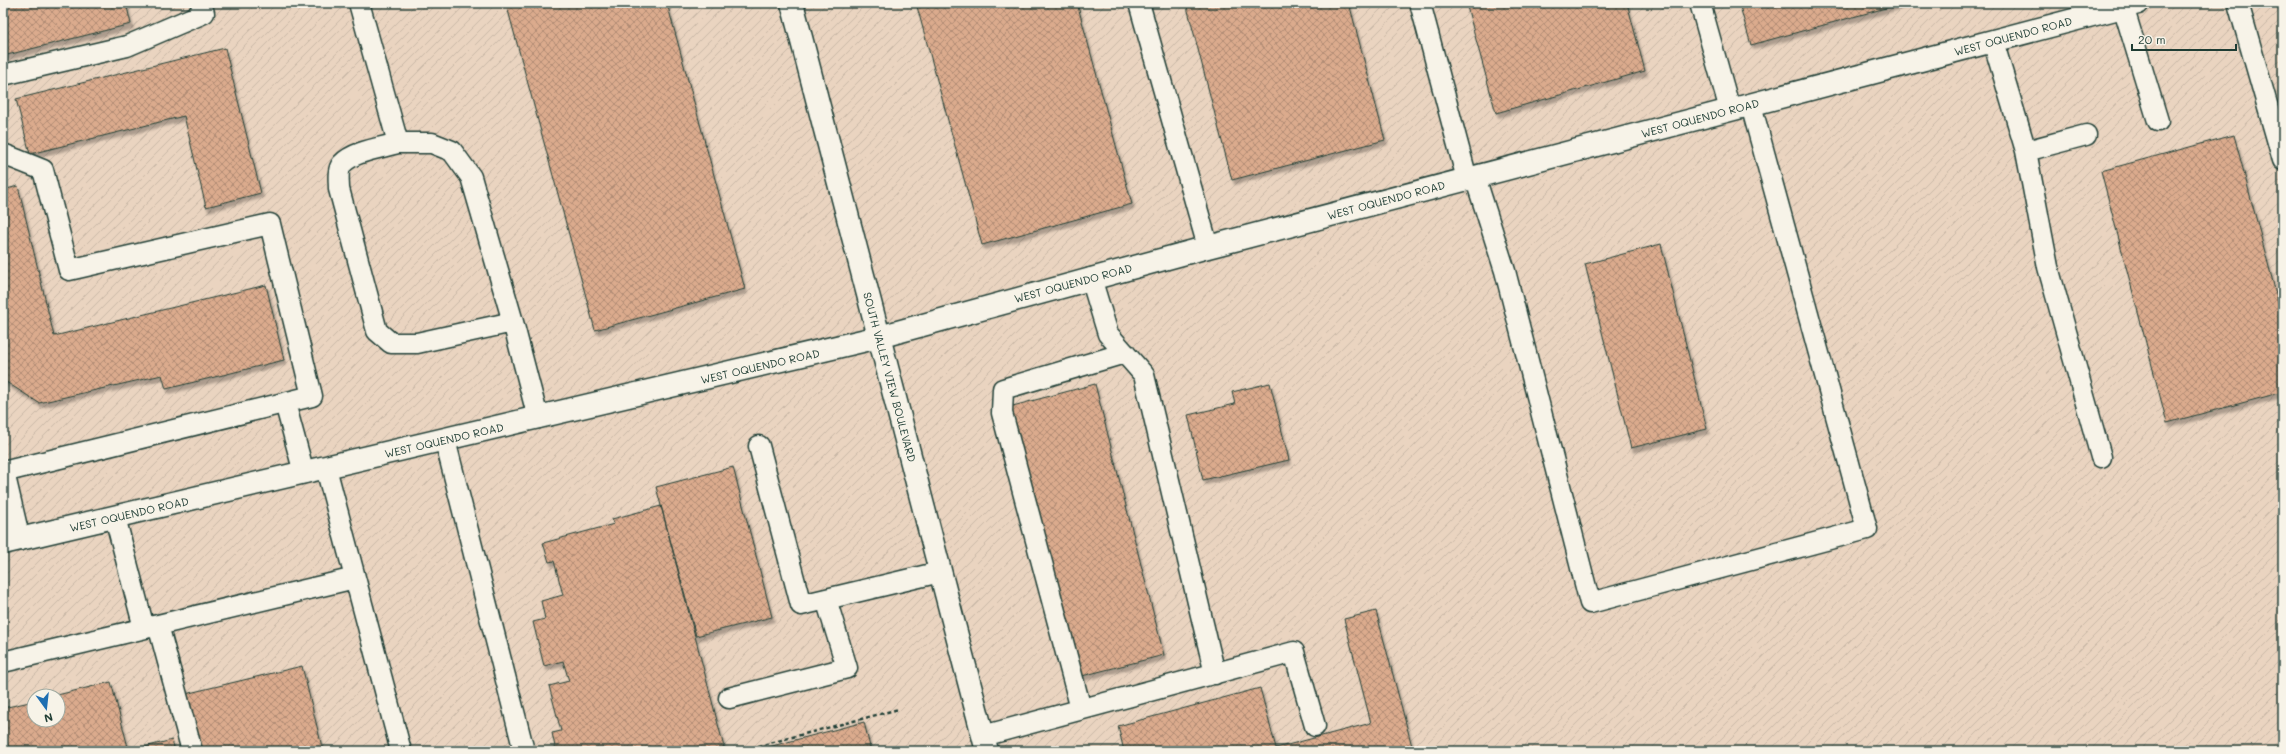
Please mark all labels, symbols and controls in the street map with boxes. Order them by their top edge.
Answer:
street label: WEST OQUENDO ROAD [1952,13,2074,59]
scale bar [2132,26,2236,52]
text: 20 m [2138,31,2166,47]
street label: WEST OQUENDO ROAD [1639,95,1761,141]
street label: WEST OQUENDO ROAD [1325,177,1447,223]
street label: WEST OQUENDO ROAD [1012,260,1134,306]
street label: SOUTH VALLEY VIEW BOULEVARD [860,290,920,464]
street label: WEST OQUENDO ROAD [699,345,821,387]
street label: WEST OQUENDO ROAD [383,419,505,461]
street label: WEST OQUENDO ROAD [68,493,190,535]
north arrow [26,688,66,728]
text: N [43,710,55,726]

